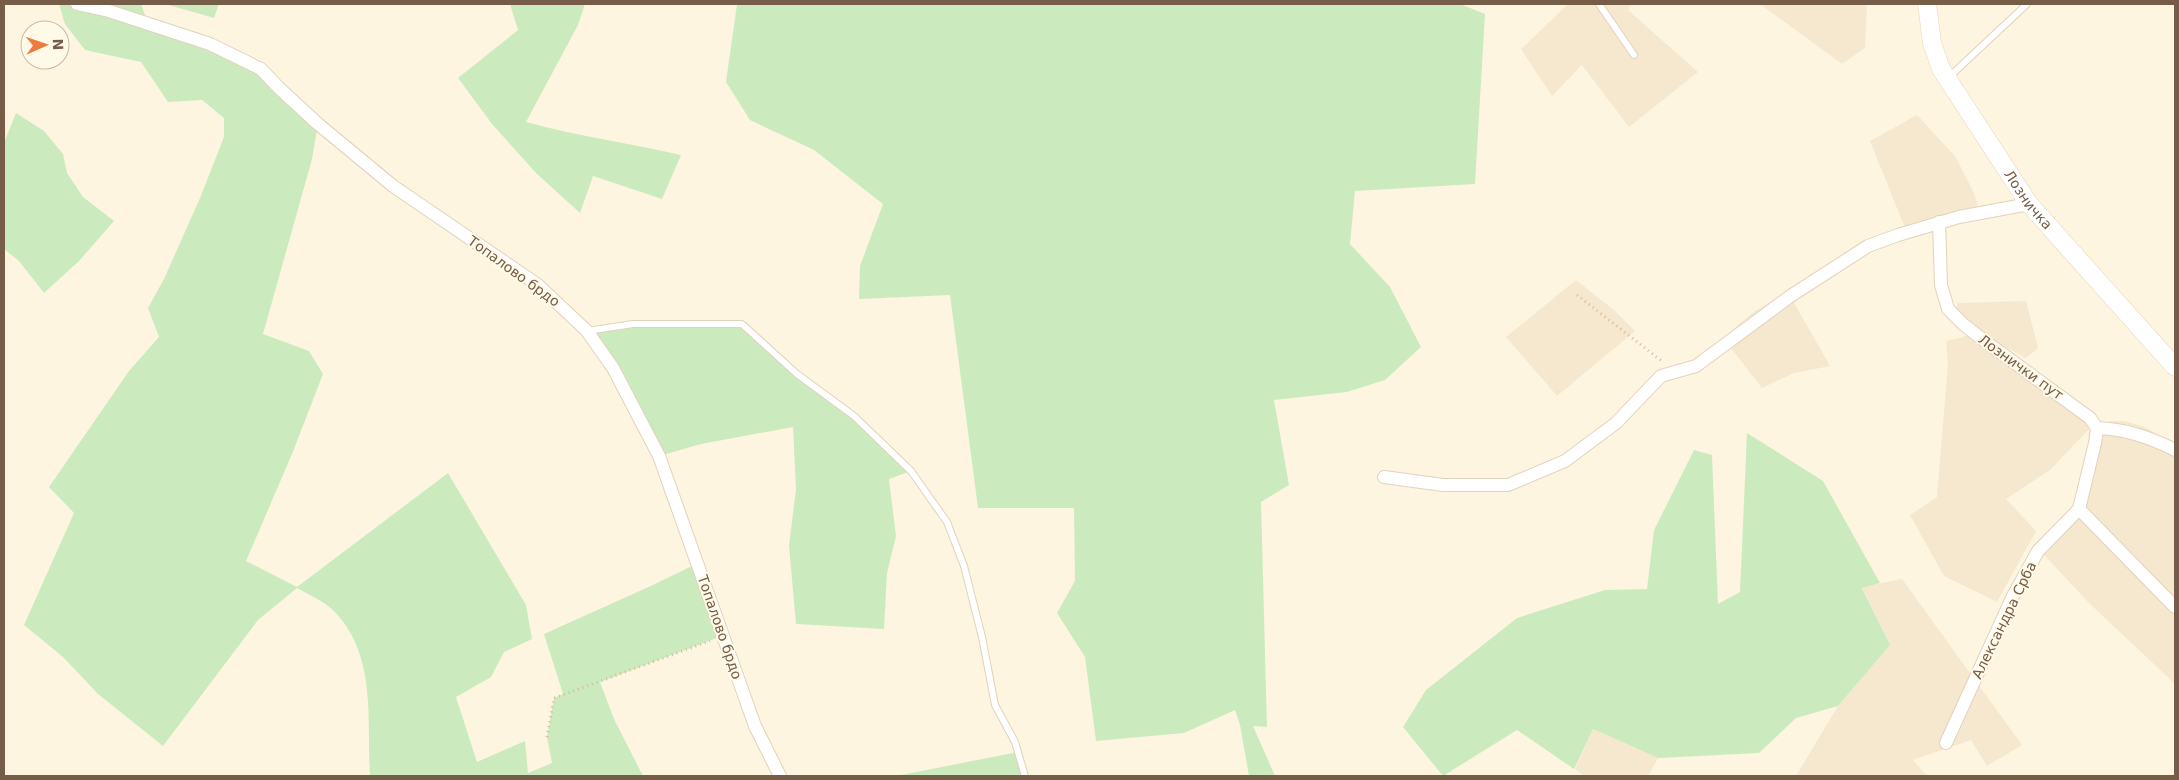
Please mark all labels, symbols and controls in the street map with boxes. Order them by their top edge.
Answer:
north arrow [20,20,70,70]
text: N [50,38,66,51]
street label: Лозничка [2001,167,2056,233]
street label: Топалово брдо [464,232,563,310]
street label: Лознички пут [1976,331,2066,403]
street label: Александра Срба [1969,559,2039,681]
street label: Топалово брдо [694,572,745,681]

